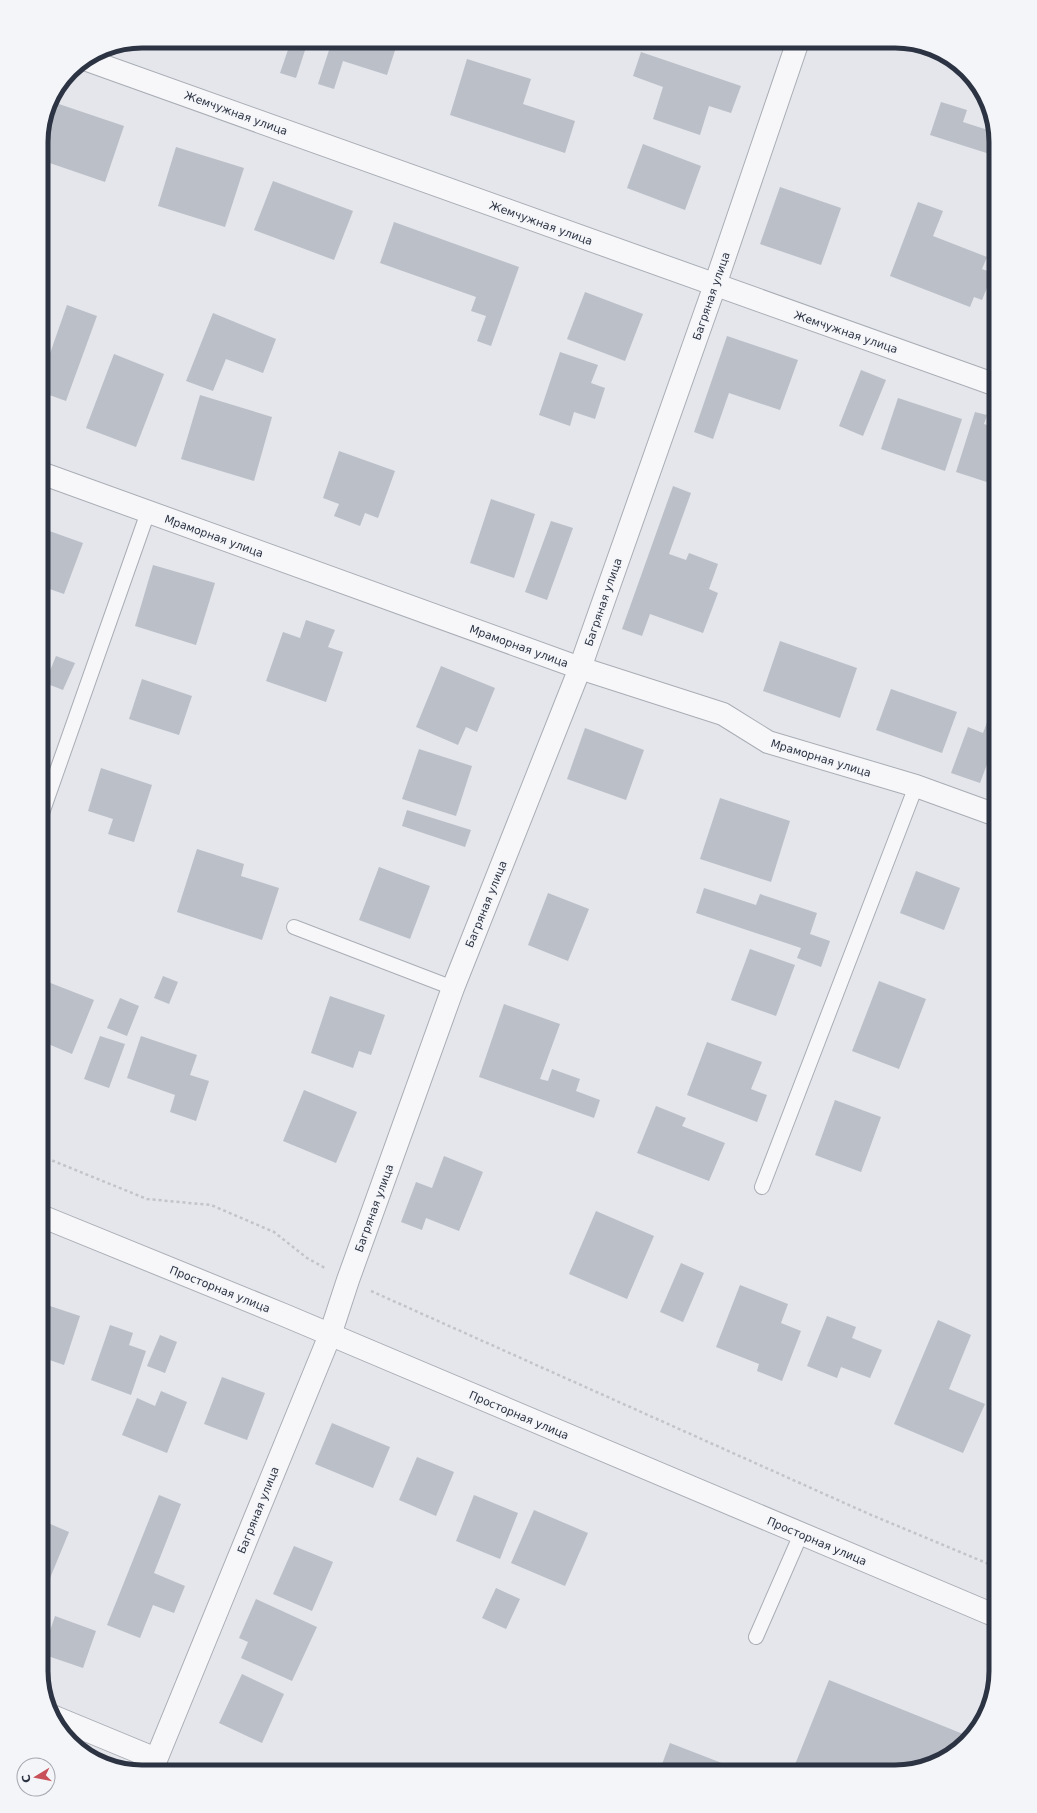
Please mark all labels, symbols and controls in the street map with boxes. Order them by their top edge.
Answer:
street label: Жемчужная улица [182,89,289,138]
street label: Жемчужная улица [487,199,594,248]
street label: Багряная улица [690,250,733,342]
street label: Жемчужная улица [792,309,899,356]
street label: Мраморная улица [163,513,265,560]
street label: Багряная улица [582,556,625,648]
street label: Мраморная улица [468,623,570,670]
street label: Мраморная улица [769,737,873,780]
street label: Багряная улица [463,859,510,950]
street label: Багряная улица [353,1162,396,1254]
street label: Просторная улица [168,1263,272,1316]
street label: Просторная улица [467,1389,571,1442]
street label: Багряная улица [235,1465,282,1556]
street label: Просторная улица [765,1515,869,1568]
north arrow [16,1757,56,1797]
text: С [20,1774,34,1784]

